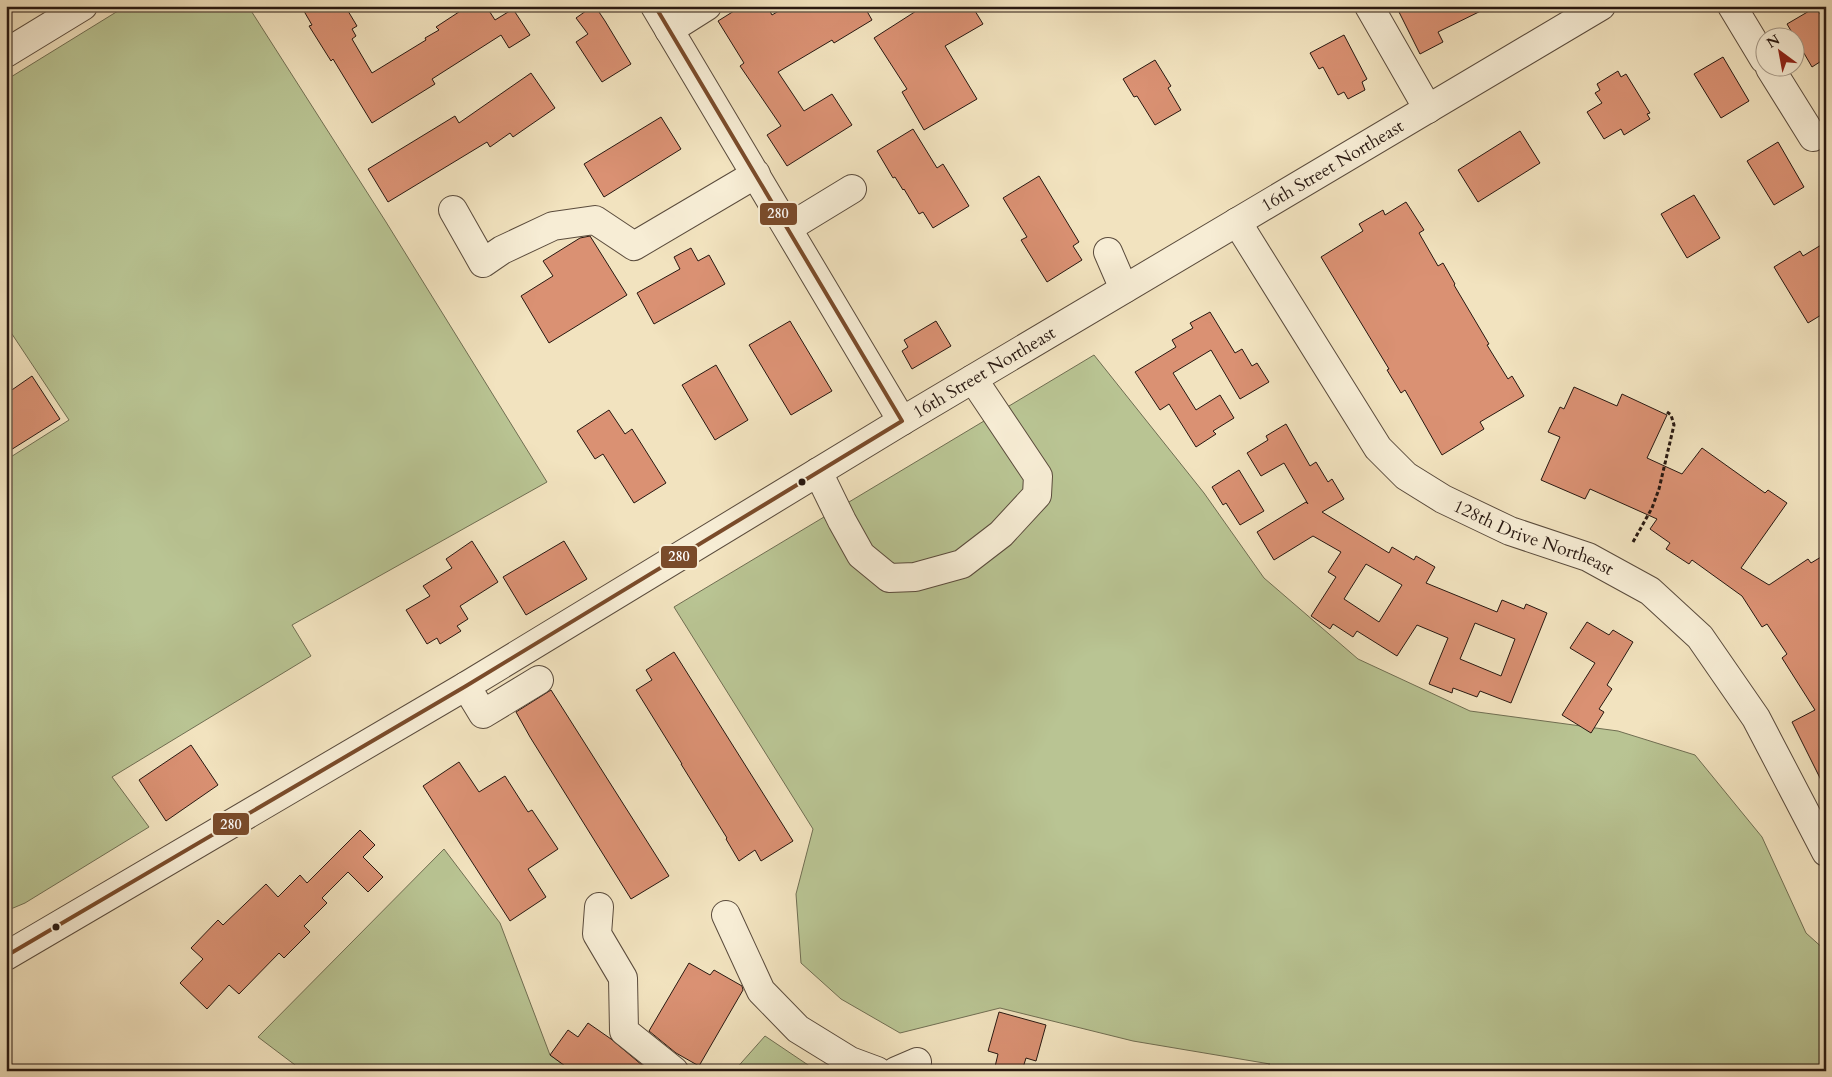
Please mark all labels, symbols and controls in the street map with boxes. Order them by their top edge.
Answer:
north arrow [1754,28,1804,78]
text: N [1763,30,1784,53]
street label: 16th Street Northeast [1256,114,1409,218]
line badge: 280 [759,202,798,226]
text: 280 [767,204,789,223]
street label: 16th Street Northeast [908,320,1061,425]
unlabelled marker [797,477,807,487]
street label: 128th Drive Northeast [1449,494,1618,582]
line badge: 280 [660,545,698,569]
text: 280 [668,547,690,566]
line badge: 280 [212,812,250,836]
text: 280 [220,815,242,834]
unlabelled marker [51,922,61,932]

